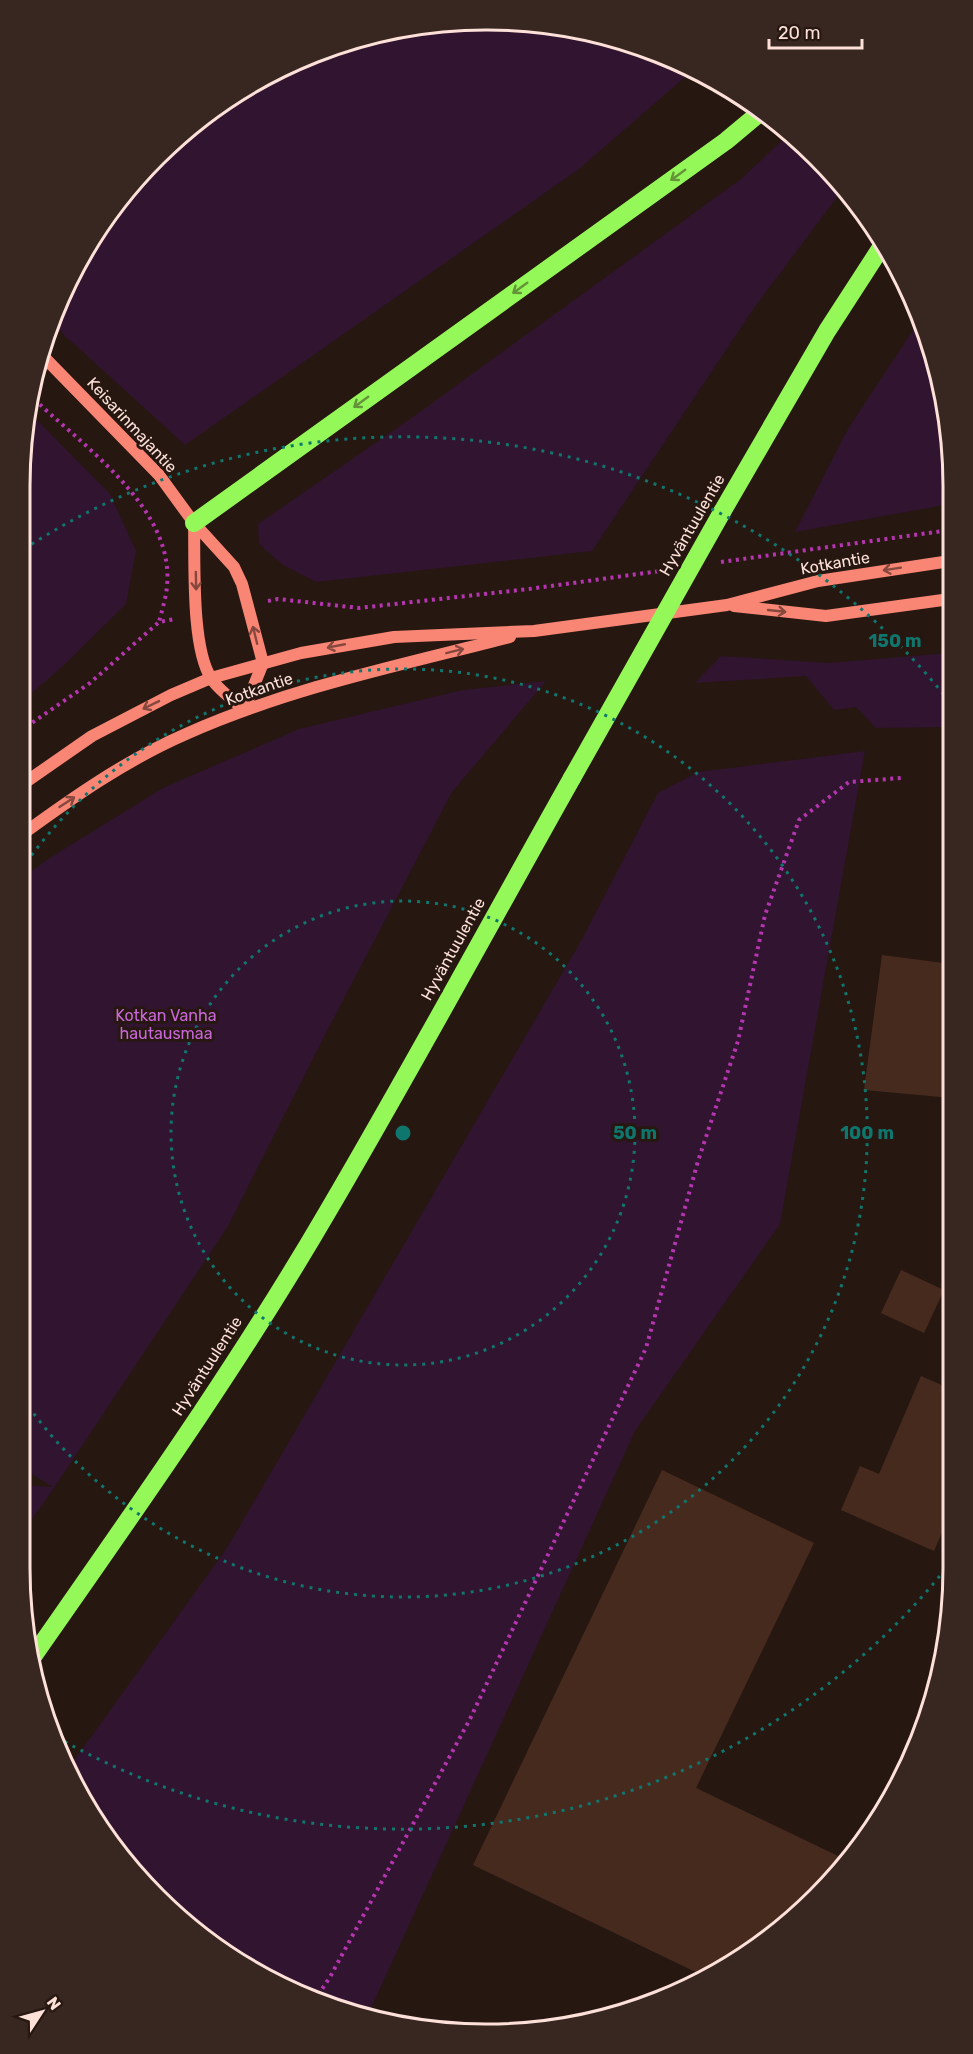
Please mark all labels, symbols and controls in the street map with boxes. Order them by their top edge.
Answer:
scale bar [769,12,862,50]
text: 20 m [778,22,820,44]
one-way arrow [671,169,687,181]
one-way arrow [512,282,528,294]
street label: Keisarinmajantie [83,373,181,477]
one-way arrow [354,396,370,408]
street label: Hyväntuulentie [655,471,729,579]
street label: Kotkantie [799,548,871,578]
one-way arrow [883,564,902,575]
one-way arrow [190,571,202,591]
one-way arrow [766,605,786,616]
one-way arrow [249,625,261,644]
text: 150 m [868,630,922,652]
one-way arrow [327,641,347,652]
one-way arrow [445,645,464,657]
street label: Kotkantie [223,669,295,709]
one-way arrow [142,699,160,711]
one-way arrow [58,796,75,808]
street label: Hyväntuulentie [417,894,489,1004]
park label: Kotkan Vanha hautausmaa [115,1006,217,1043]
text: 50 m [613,1122,657,1144]
text: 100 m [840,1122,894,1144]
centre of rings [393,1123,413,1143]
street label: Hyväntuulentie [168,1313,246,1419]
north arrow [12,1982,72,2042]
text: N [43,1993,65,2014]

